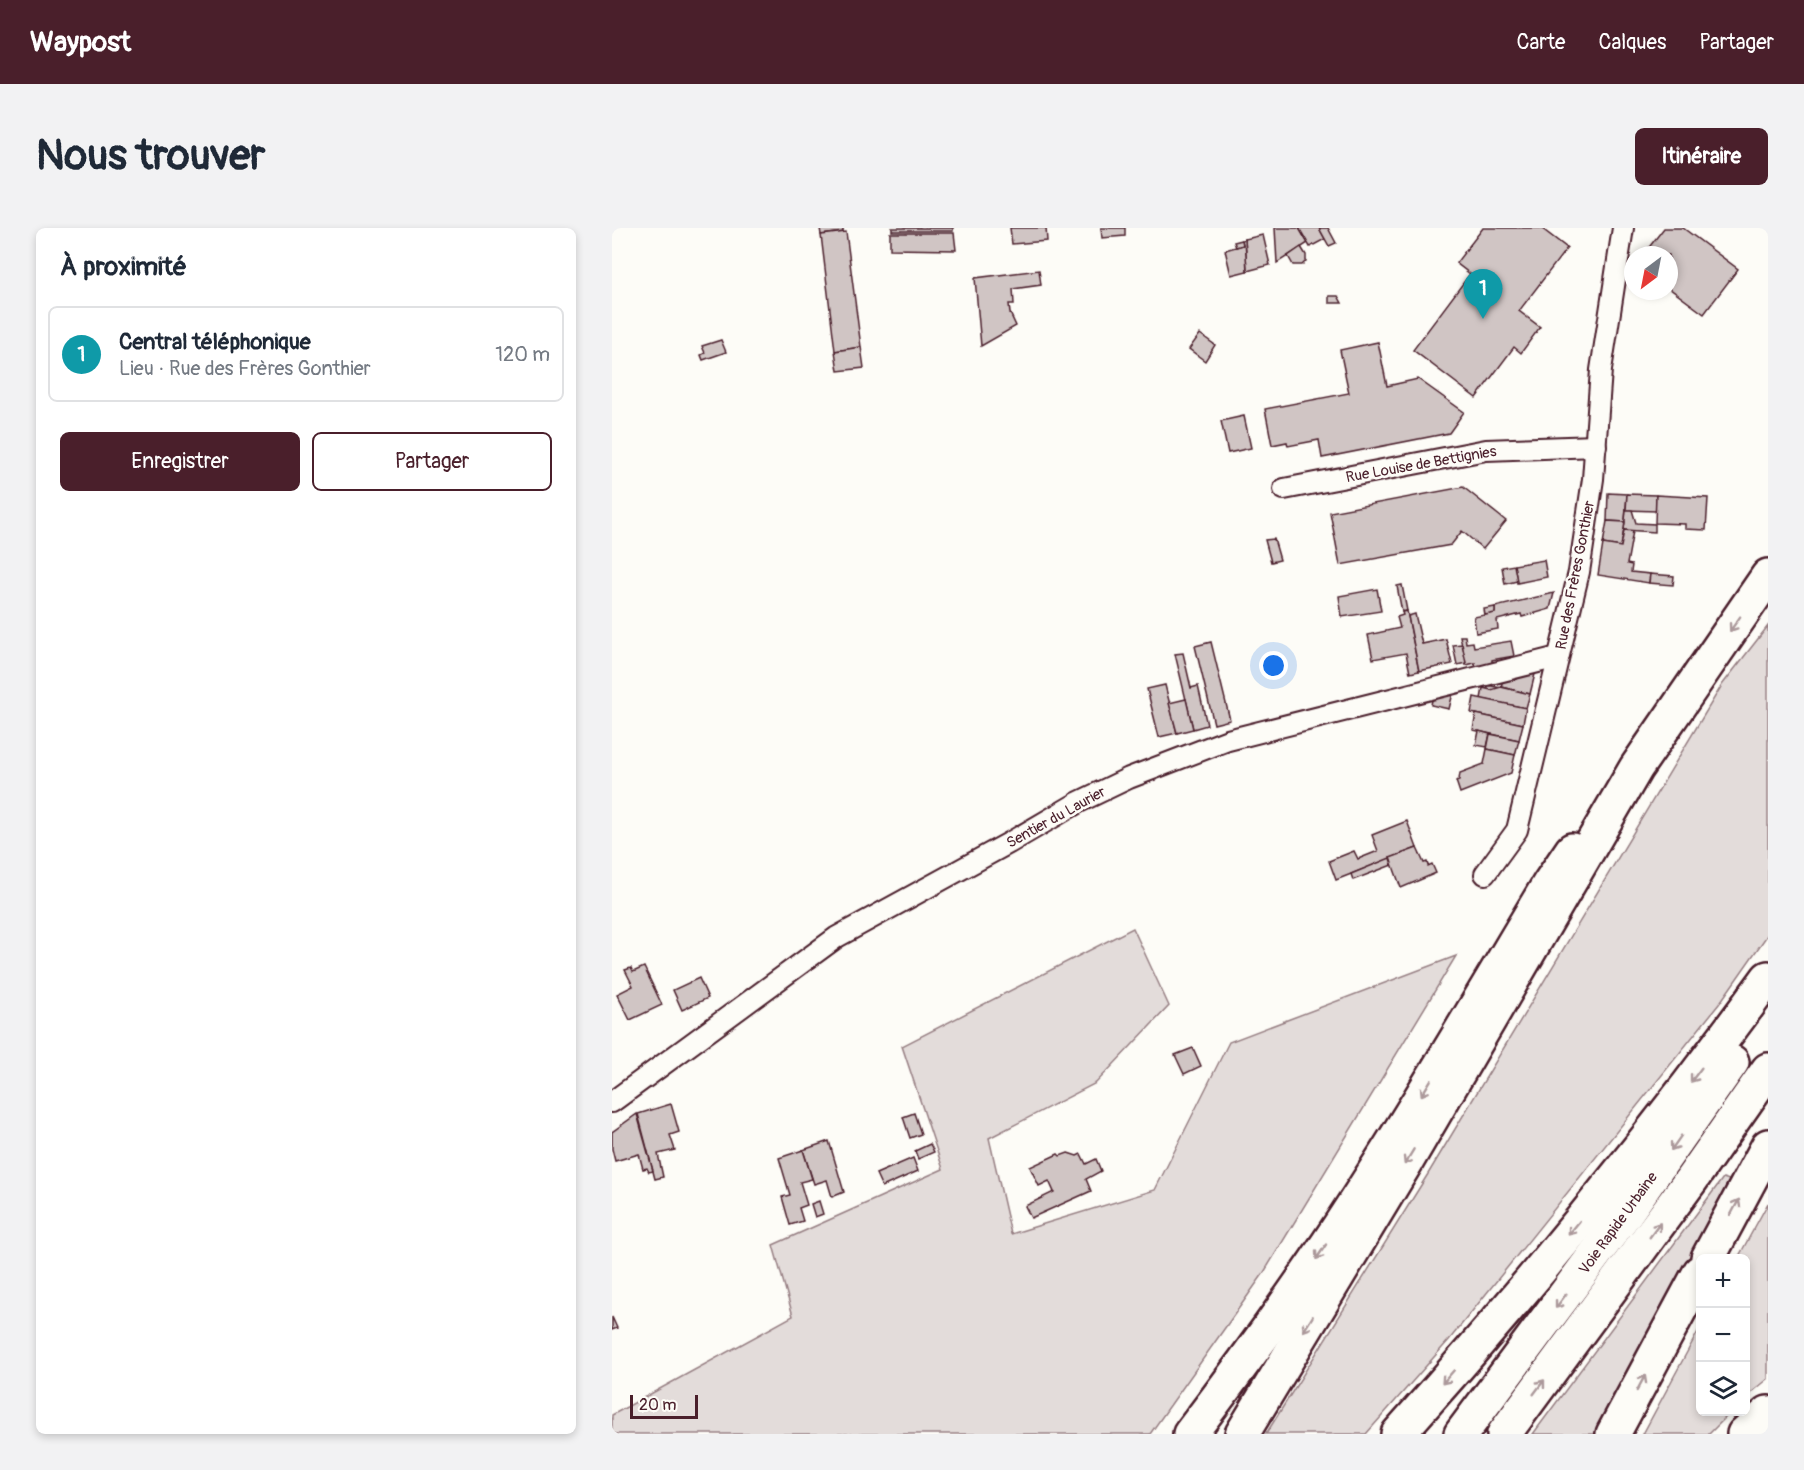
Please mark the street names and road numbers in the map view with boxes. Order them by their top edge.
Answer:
street label: Rue Louise de Bettignies [1344,442,1498,487]
street label: Rue des Frères Gonthier [1552,498,1599,651]
street label: Sentier du Laurier [1003,782,1110,853]
street label: Voie Rapide Urbaine [1575,1168,1662,1278]

